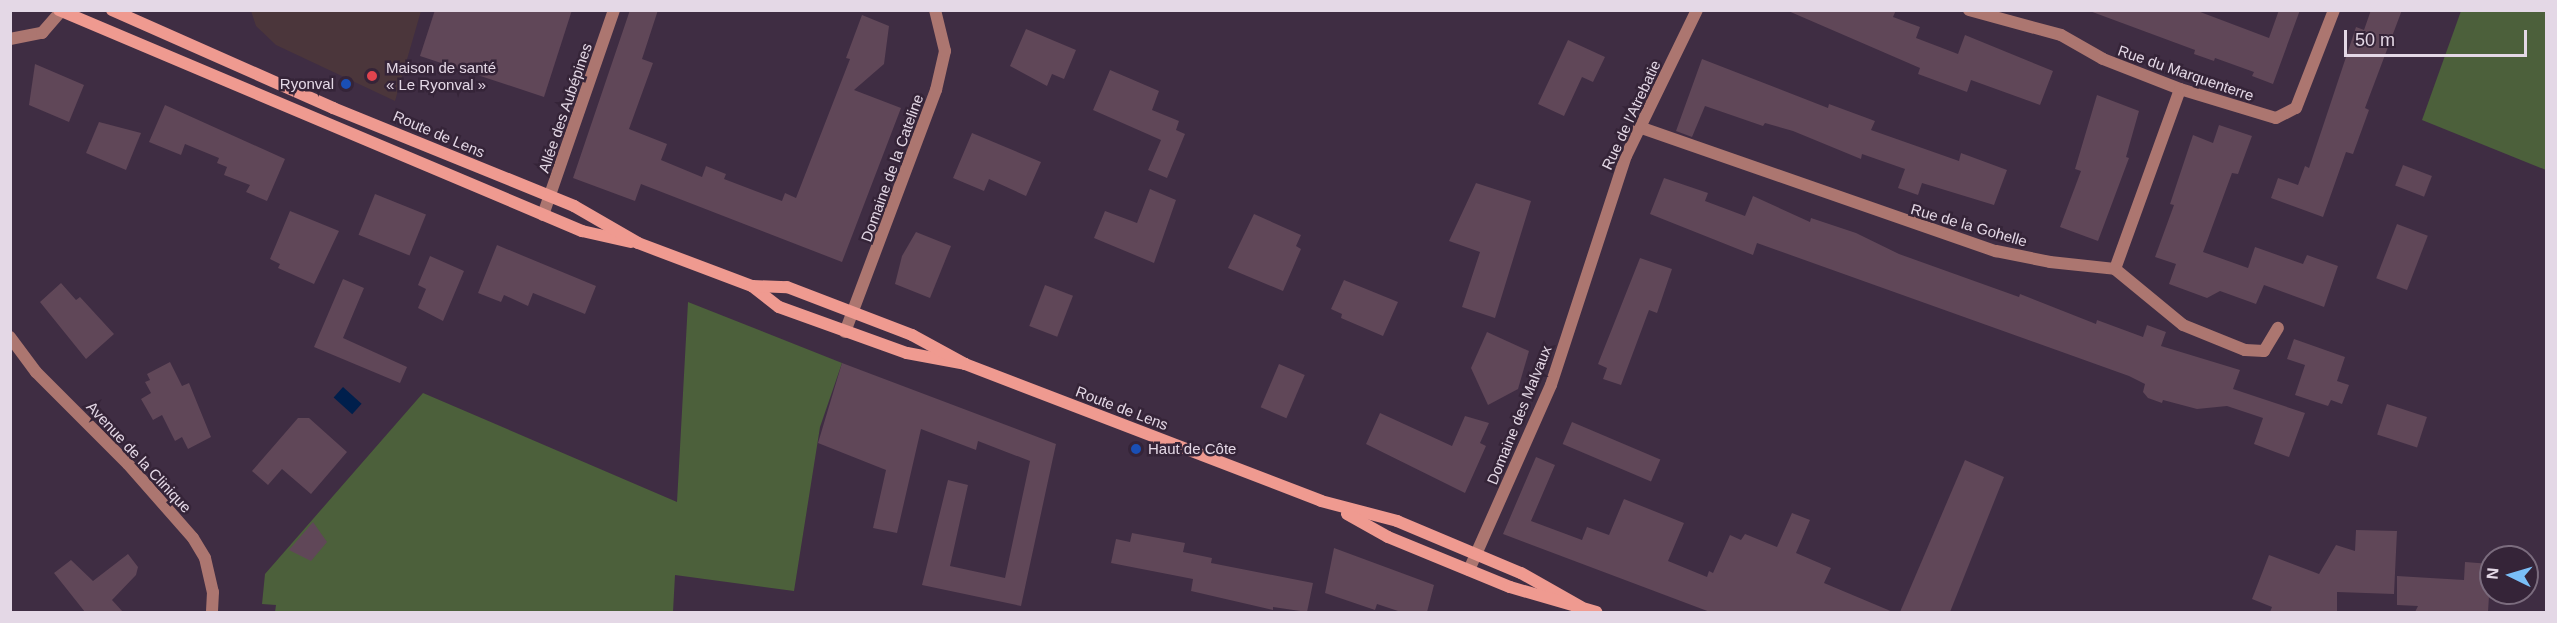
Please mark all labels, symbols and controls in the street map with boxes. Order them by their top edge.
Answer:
scale bar [2347,18,2530,56]
text: 50 m [2355,30,2395,50]
street label: Allée des Aubépines [534,40,596,176]
street label: Rue du Marquenterre [2116,41,2256,105]
street label: Rue de l'Atrebatie [1598,57,1664,173]
place label: Maison de santé « Le Ryonval » [386,58,496,93]
marker: Maison de santé « Le Ryonval » [363,67,381,85]
place label: Ryonval [280,75,334,93]
marker: Ryonval [339,77,353,91]
street label: Domaine de la Cateline [857,92,927,244]
street label: Route de Lens [391,107,487,161]
street label: Rue de la Gohelle [1909,200,2029,250]
street label: Domaine des Malvaux [1483,343,1555,487]
street label: Route de Lens [1073,382,1171,434]
street label: Avenue de la Clinique [83,398,195,516]
place label: Haut de Côte [1148,440,1236,458]
marker: Haut de Côte [1129,442,1143,456]
north arrow [2479,545,2539,605]
text: N [2484,567,2502,580]

